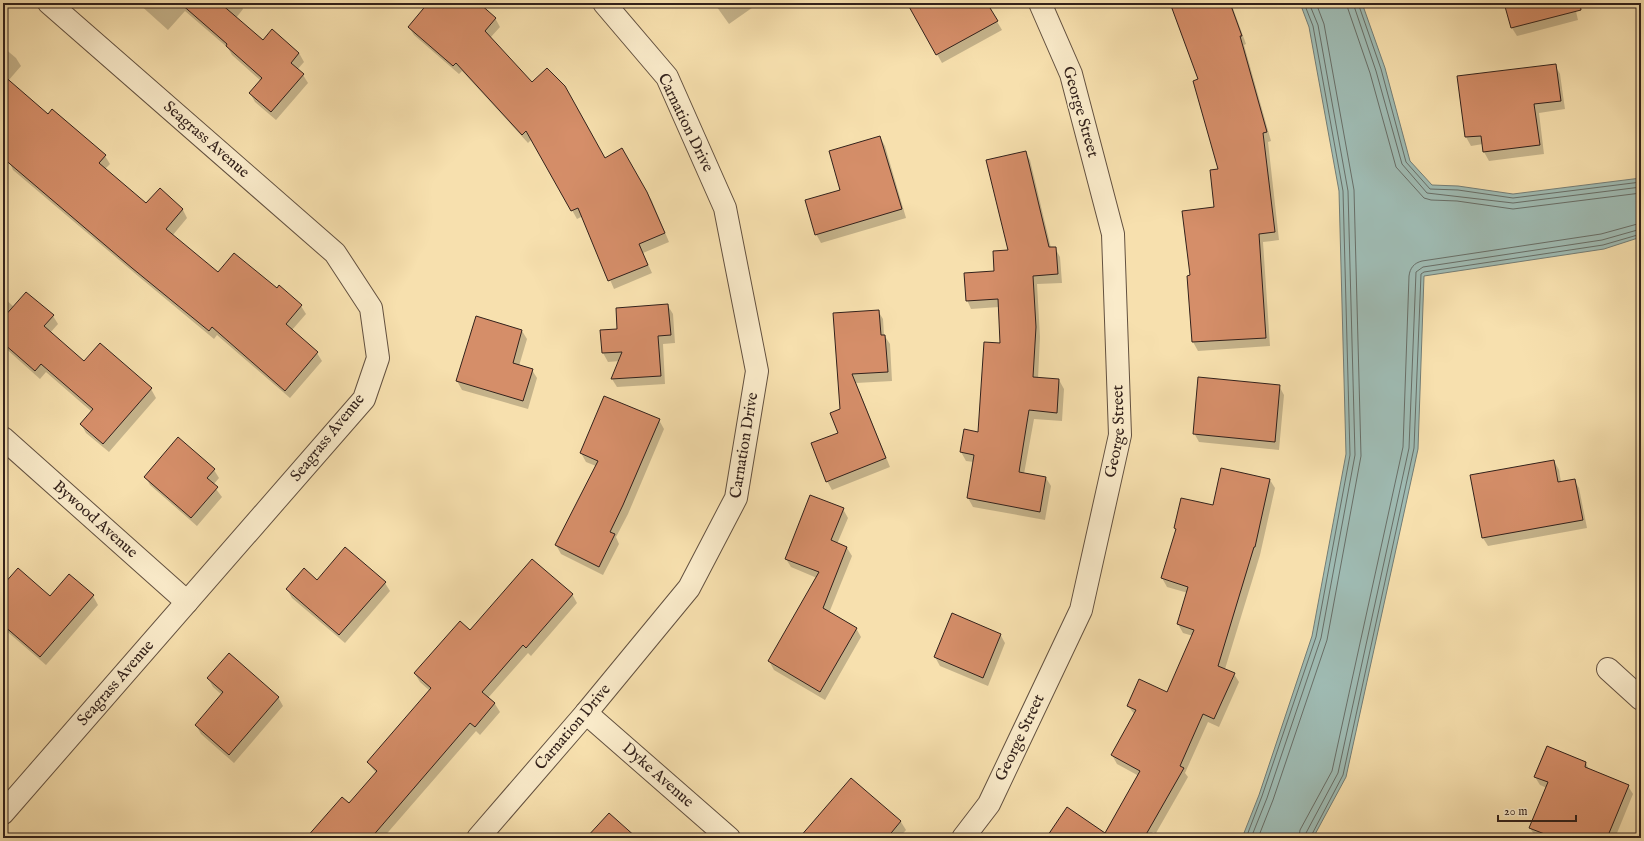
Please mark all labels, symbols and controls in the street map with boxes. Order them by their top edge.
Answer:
street label: George Street [1057,64,1103,160]
street label: Carnation Drive [653,70,717,176]
street label: Seagrass Avenue [159,97,253,183]
street label: George Street [1101,384,1130,480]
street label: Seagrass Avenue [286,390,370,486]
street label: Carnation Drive [726,391,763,500]
street label: Bywood Avenue [48,477,141,563]
street label: Seagrass Avenue [73,636,159,730]
street label: Carnation Drive [531,680,616,775]
street label: George Street [991,691,1050,785]
street label: Dyke Avenue [618,739,698,812]
scale bar [1498,797,1576,823]
text: 20 m [1504,804,1527,819]

